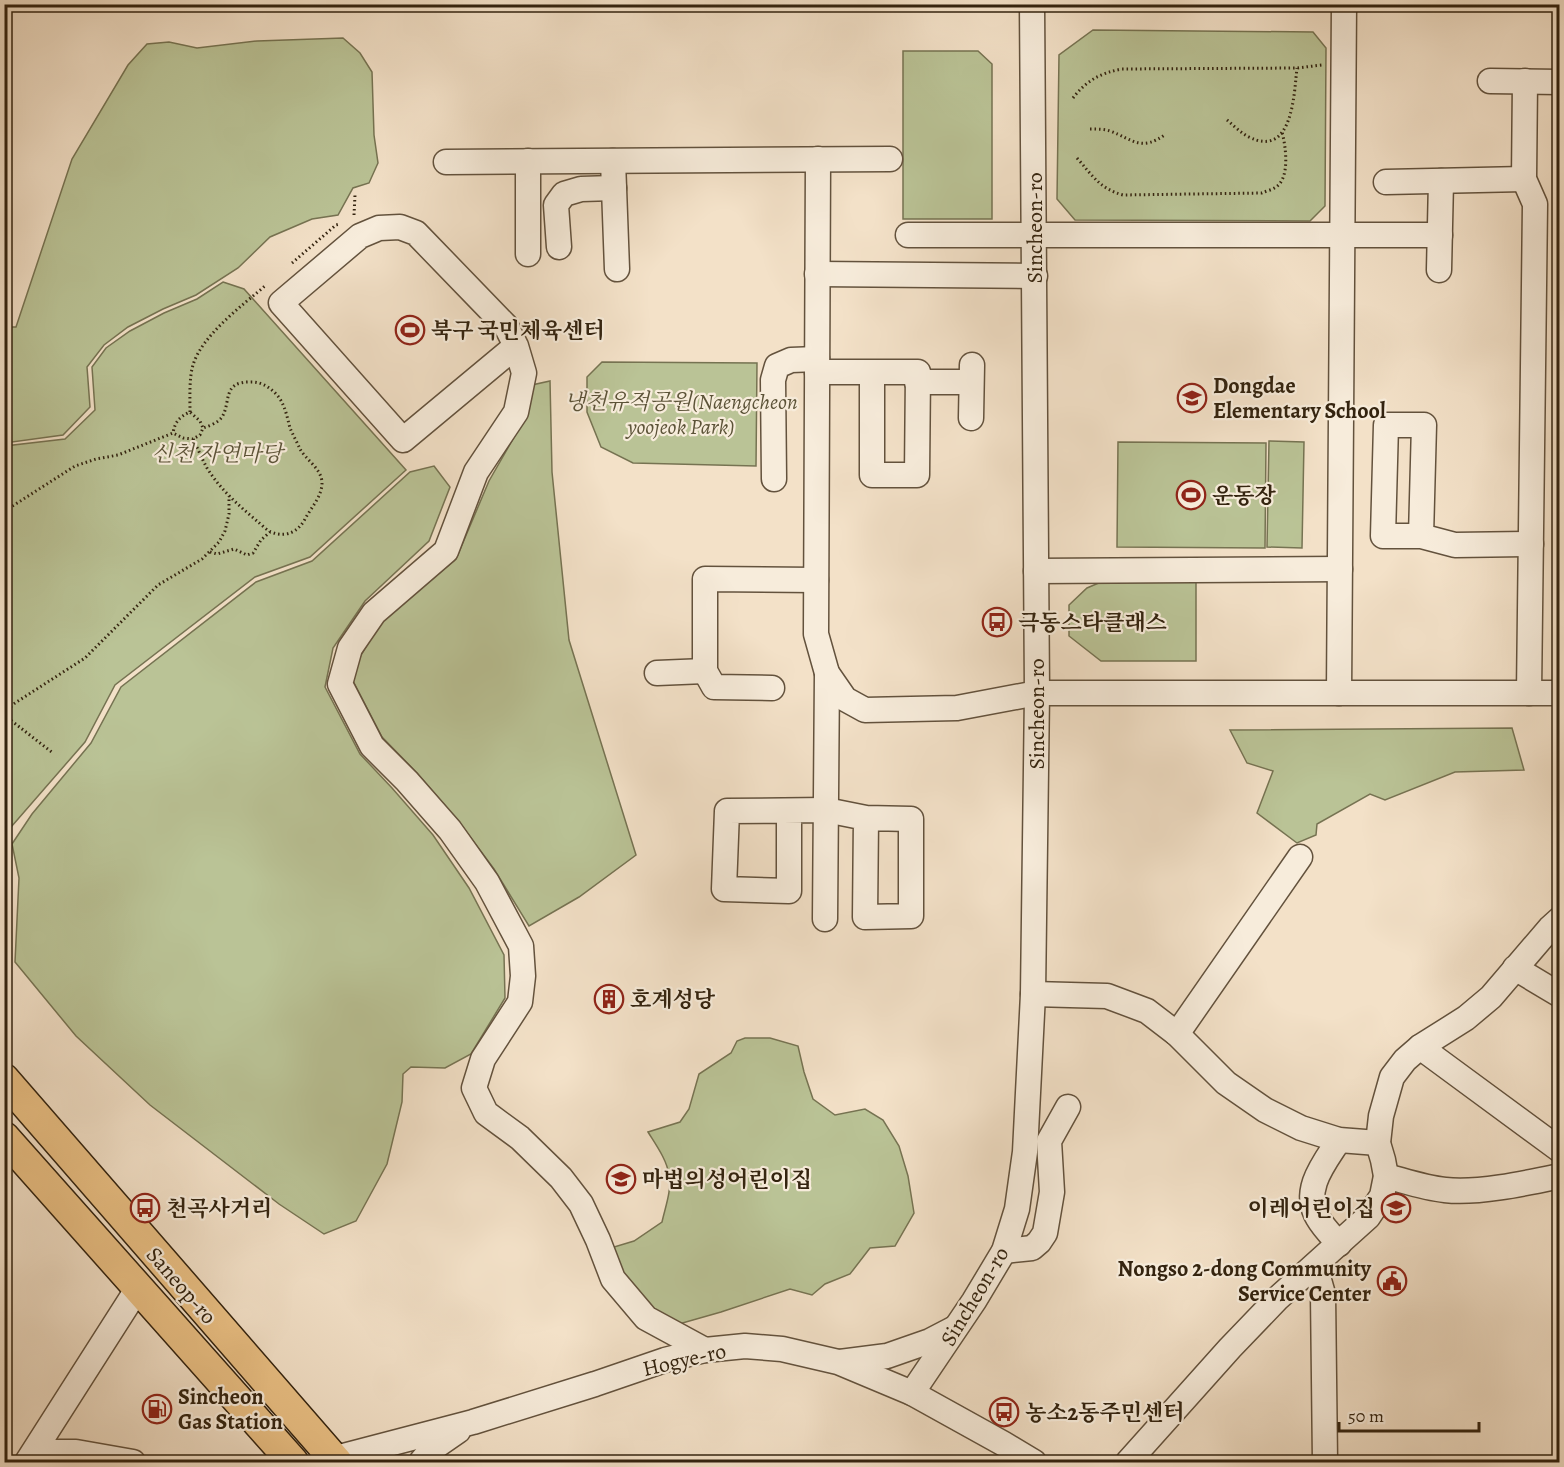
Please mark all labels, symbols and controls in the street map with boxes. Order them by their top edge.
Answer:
street label: Sincheon-ro [1020,172,1050,284]
sports icon: 북구 국민체육센터 [394,314,426,346]
place label: 북구 국민체육센터 [431,316,605,346]
place label: Dongdae Elementary School [1213,371,1386,426]
school or university icon: Dongdae Elementary School [1176,382,1208,414]
park label: 냉천유적공원(Naengcheon yoojeok Park) [564,387,798,442]
park label: 신천 자연마당 [151,439,286,469]
sports icon: 운동장 [1175,479,1207,511]
place label: 운동장 [1212,481,1277,511]
bus stop icon: 극동스타클래스 [981,606,1013,638]
place label: 극동스타클래스 [1018,608,1167,638]
street label: Sincheon-ro [1022,658,1052,770]
building icon: 호계성당 [593,983,625,1015]
place label: 호계성당 [630,985,716,1015]
school or university icon: 마법의성어린이집 [605,1163,637,1195]
place label: 마법의성어린이집 [642,1165,812,1195]
bus stop icon: 천곡사거리 [129,1192,161,1224]
school or university icon: 이레어린이집 [1380,1192,1412,1224]
place label: 천곡사거리 [166,1194,272,1224]
place label: 이레어린이집 [1247,1194,1375,1224]
street label: Saneop-ro [139,1241,223,1331]
street label: Sincheon-ro [933,1241,1016,1352]
place label: Nongso 2-dong Community Service Center [1118,1254,1372,1309]
public building icon: Nongso 2-dong Community Service Center [1376,1265,1408,1297]
street label: Hogye-ro [639,1336,729,1384]
place label: Sincheon Gas Station [178,1382,283,1437]
fuel station icon: Sincheon Gas Station [141,1393,173,1425]
scale bar [1339,1395,1478,1433]
bus stop icon: 농소2동주민센터 [988,1396,1020,1428]
place label: 농소2동주민센터 [1025,1398,1184,1428]
text: 50 m [1348,1404,1384,1428]

